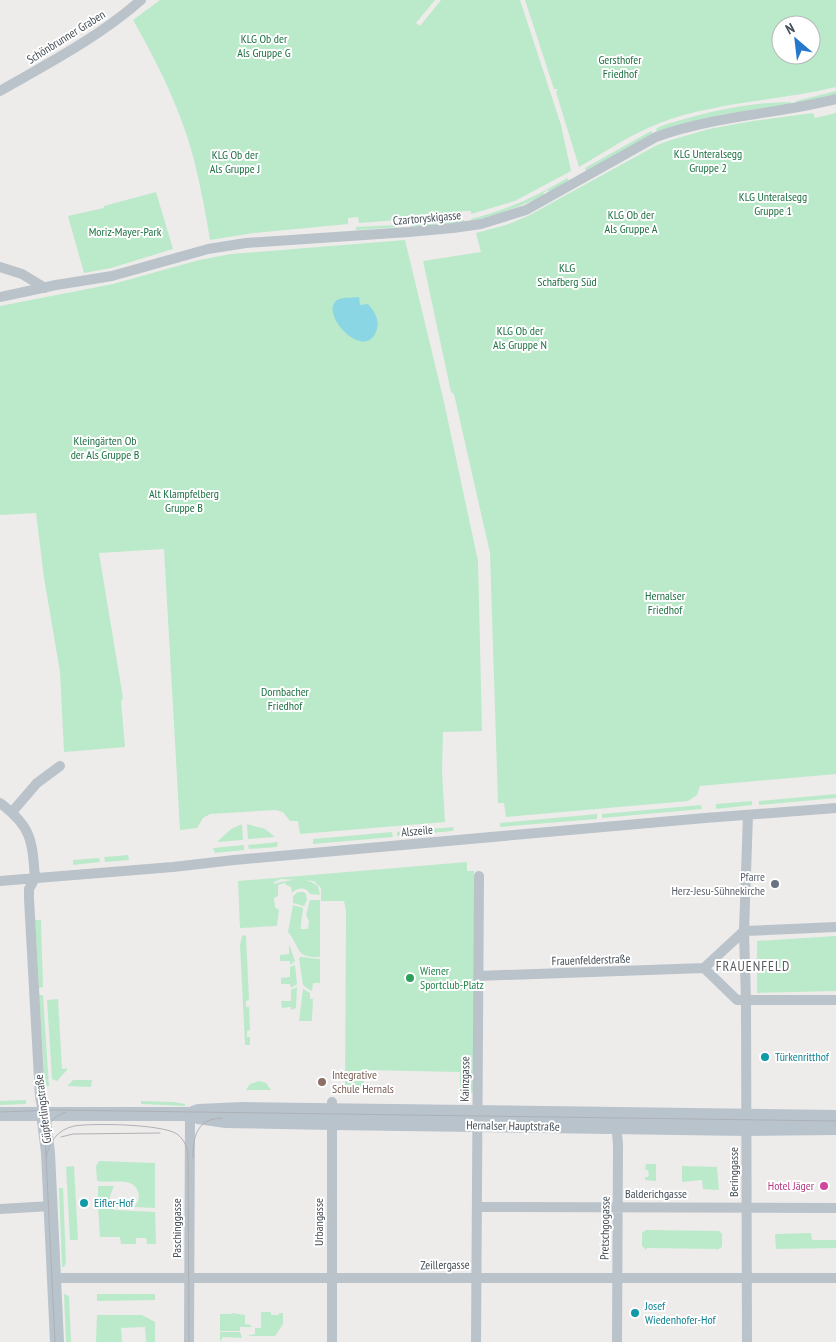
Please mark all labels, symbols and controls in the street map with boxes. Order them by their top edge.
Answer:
street label: Schönbrunner Graben [24,6,108,67]
north arrow [771,15,821,65]
text: N [782,19,797,38]
park label: KLG Ob der Als Gruppe G [237,31,291,60]
park label: Gersthofer Friedhof [598,52,642,81]
park label: KLG Unteralsegg Gruppe 2 [674,146,742,175]
park label: KLG Ob der Als Gruppe J [210,147,260,176]
park label: KLG Unteralsegg Gruppe 1 [739,189,807,218]
street label: Czartoryskigasse [392,207,462,228]
park label: KLG Ob der Als Gruppe A [605,207,658,236]
park label: Moriz-Mayer-Park [89,224,162,239]
park label: KLG Schafberg Süd [537,260,597,289]
park label: KLG Ob der Als Gruppe N [493,323,547,352]
park label: Kleingärten Ob der Als Gruppe B [71,433,140,462]
park label: Alt Klampfelberg Gruppe B [149,486,219,515]
park label: Hernalser Friedhof [645,588,686,617]
park label: Dornbacher Friedhof [261,684,310,713]
street label: Alszeile [400,822,434,839]
place label: Pfarre Herz-Jesu-Sühnekirche [671,869,765,898]
marker: Pfarre Herz-Jesu-Sühnekirche [769,878,781,890]
street label: Frauenfelderstraße [551,951,631,968]
district label: FRAUENFELD [716,957,790,975]
place label: Wiener Sportclub-Platz [420,963,484,992]
marker: Wiener Sportclub-Platz [404,972,416,984]
place label: Türkenritthof [775,1049,830,1064]
marker: Türkenritthof [759,1051,771,1063]
street label: Kainzgasse [457,1056,472,1102]
place label: Integrative Schule Hernals [332,1067,394,1096]
street label: Güpferlingstraße [31,1074,54,1144]
marker: Integrative Schule Hernals [316,1076,328,1088]
street label: Hernalser Hauptstraße [466,1117,560,1134]
street label: Beringgasse [726,1147,741,1197]
place label: Hotel Jäger [768,1178,815,1193]
marker: Hotel Jäger [818,1180,830,1192]
street label: Balderichgasse [625,1186,687,1201]
place label: Eifler-Hof [94,1195,135,1210]
street label: Pretschgogasse [596,1196,613,1260]
marker: Eifler-Hof [78,1197,90,1209]
street label: Paschinggasse [169,1198,184,1258]
street label: Urbangasse [311,1198,326,1246]
street label: Zeillergasse [420,1257,470,1272]
place label: Josef Wiedenhofer-Hof [644,1298,717,1327]
marker: Josef Wiedenhofer-Hof [629,1307,641,1319]

